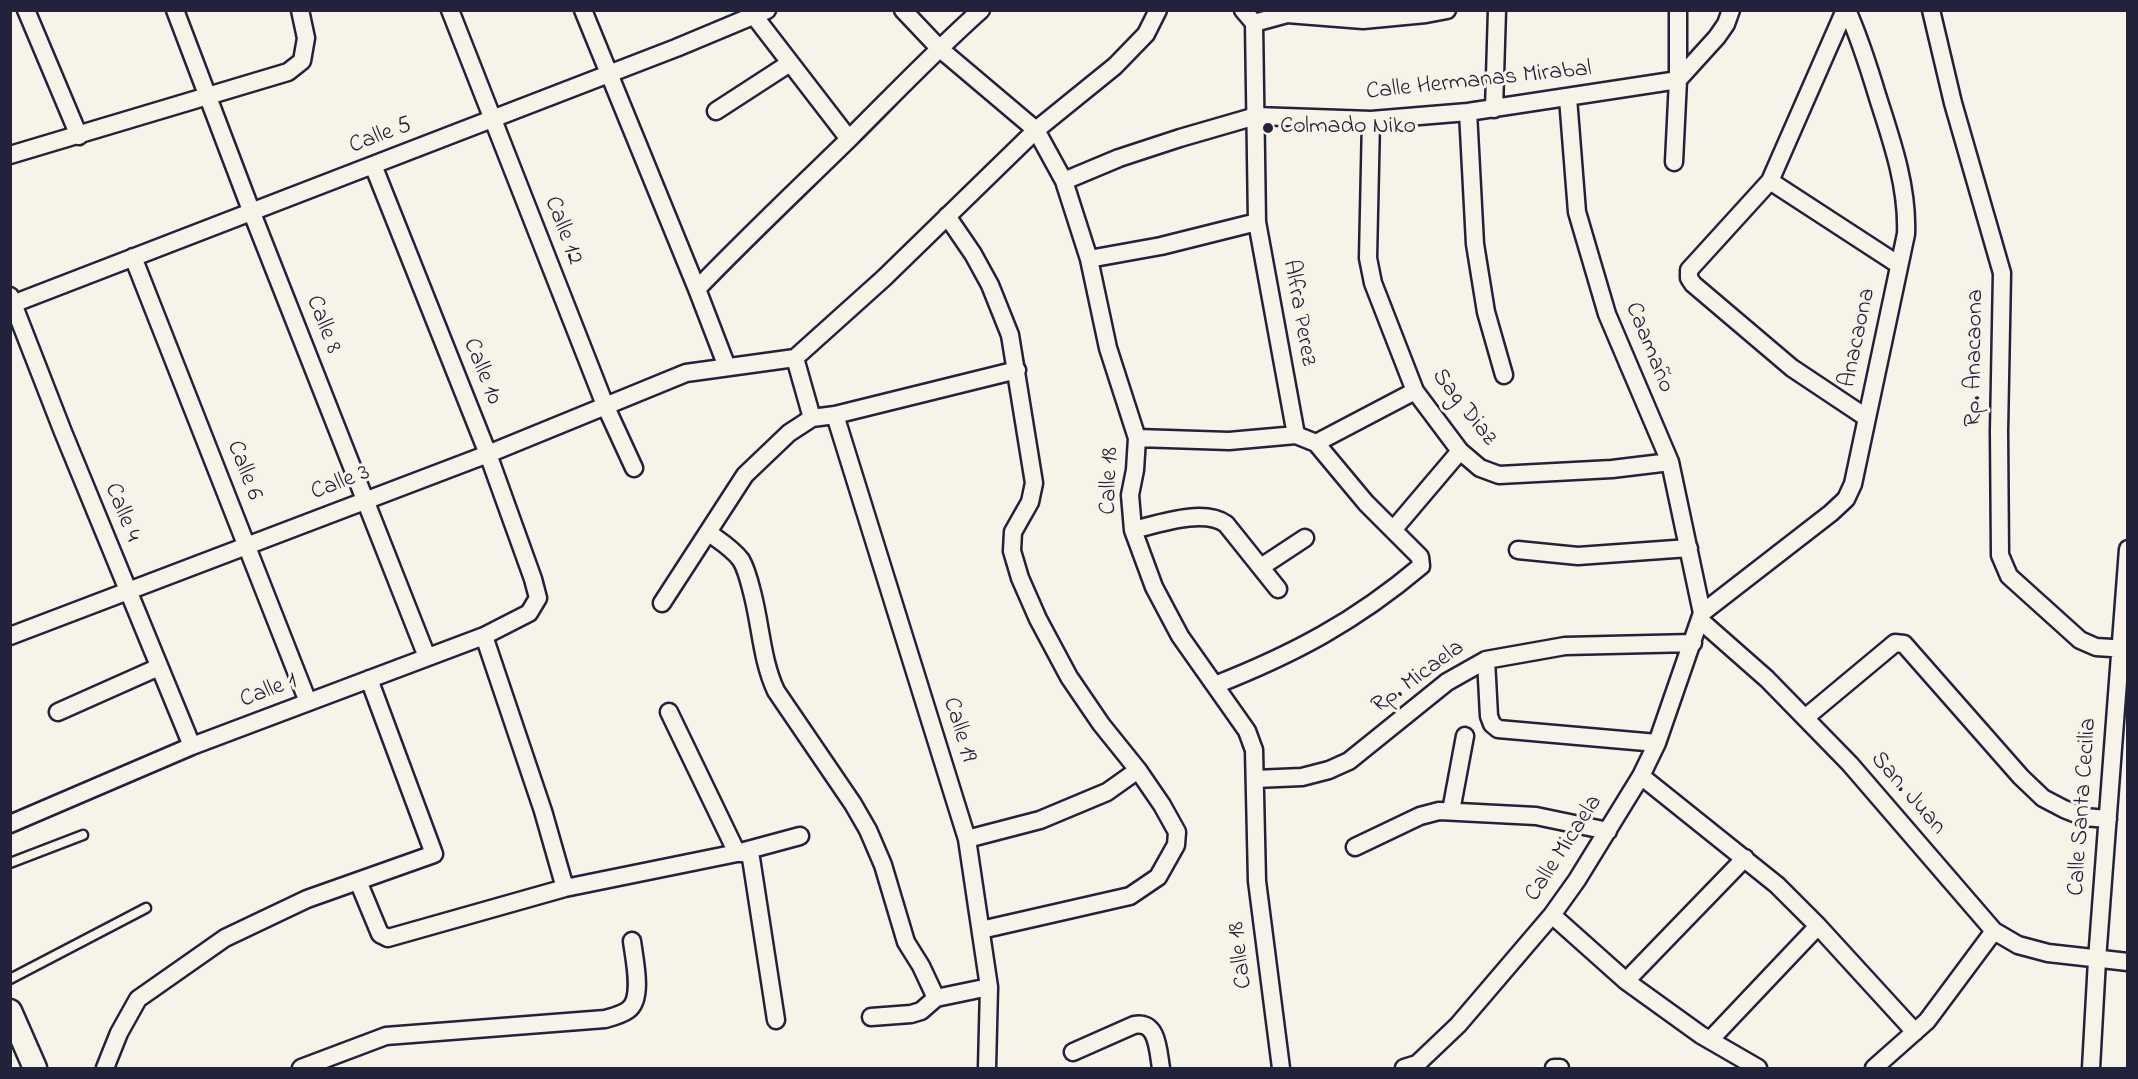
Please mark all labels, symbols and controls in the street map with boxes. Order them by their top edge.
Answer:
street label: Calle Hermanas Mirabal [1365,56,1593,108]
street label: Calle 5 [346,112,416,162]
place label: Colmado Niko [1280,114,1416,142]
marker: Colmado Niko [1261,121,1275,135]
street label: Calle 12 [536,193,588,269]
street label: Alfra Perez [1275,258,1321,368]
street label: Anacaona [1834,286,1884,390]
street label: Rp. Anacaona [1960,289,1992,427]
street label: Calle 8 [298,292,346,358]
street label: Caamaño [1617,299,1679,397]
street label: Calle 10 [455,335,507,409]
street label: Sag Diaz [1424,364,1502,452]
street label: Calle 6 [219,437,267,505]
street label: Calle 18 [1095,447,1127,515]
street label: Calle 3 [307,460,375,508]
street label: Calle 4 [96,479,146,547]
street label: Rp. Micaela [1367,635,1471,721]
street label: Calle 1 [236,668,302,716]
street label: Calle 19 [935,694,981,766]
street label: Calle Santa Cecilia [2063,717,2105,897]
street label: San. Juan [1863,746,1951,842]
street label: Calle Micaela [1520,790,1610,908]
street label: Calle 18 [1224,920,1260,990]

